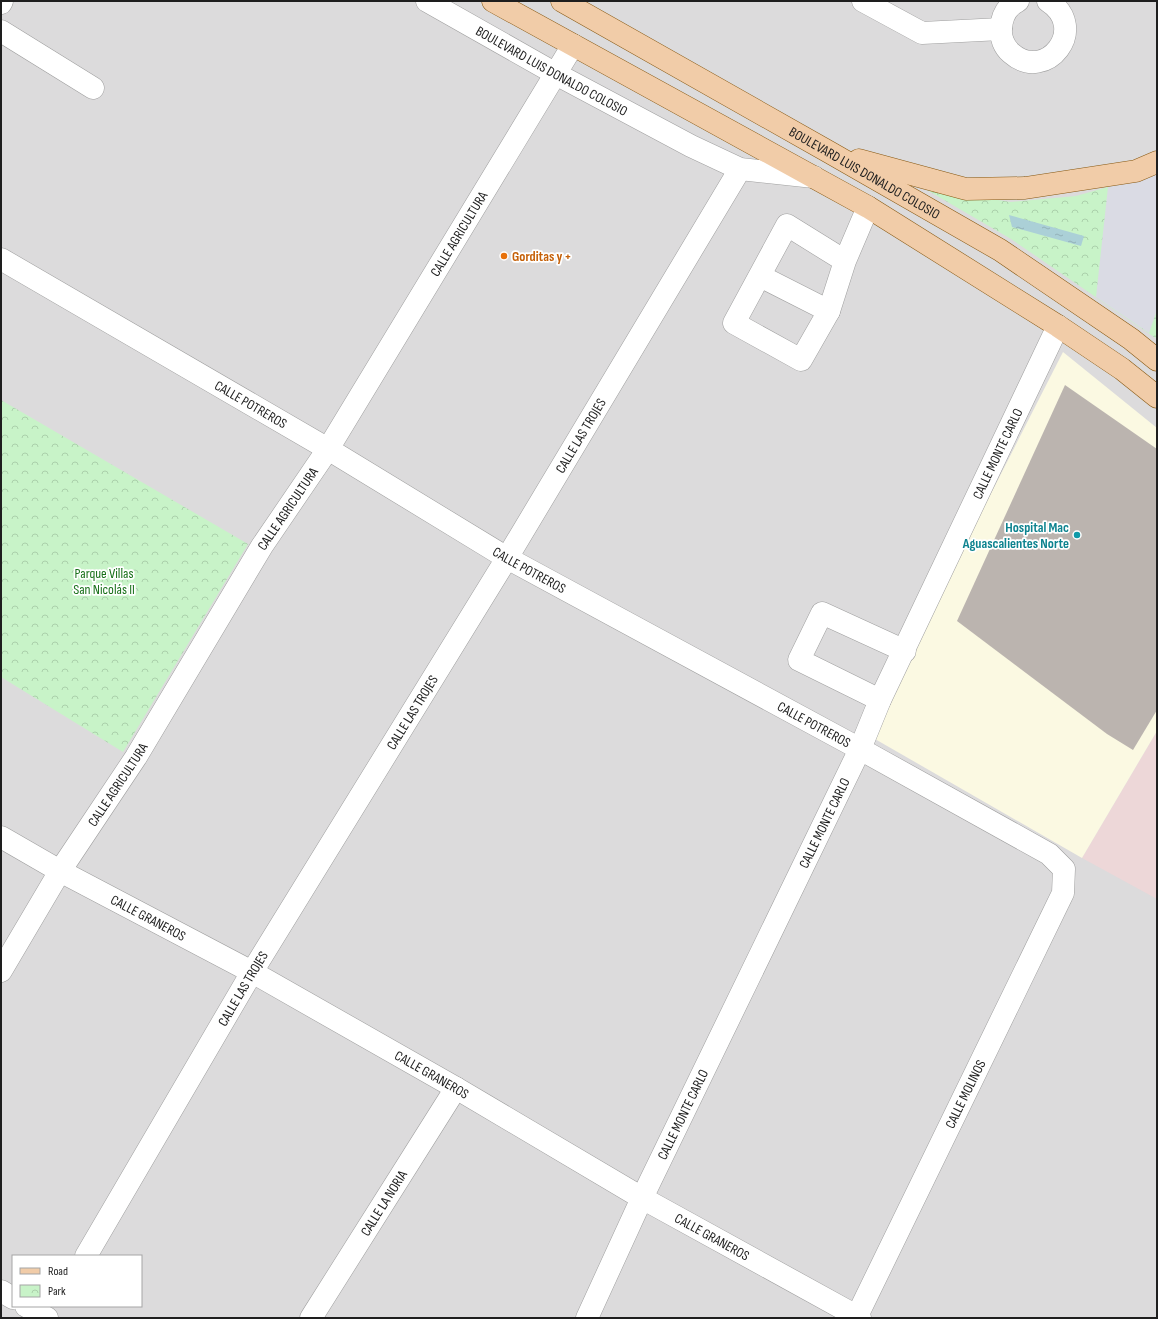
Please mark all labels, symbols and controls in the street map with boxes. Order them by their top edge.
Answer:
street label: BOULEVARD LUIS DONALDO COLOSIO [473,22,631,120]
street label: BOULEVARD LUIS DONALDO COLOSIO [786,123,943,223]
street label: CALLE AGRICULTURA [427,187,492,280]
place label: Gorditas y + [512,248,571,265]
marker: Gorditas y + [499,251,509,261]
street label: CALLE POTREROS [211,377,290,432]
street label: CALLE LAS TROJES [552,395,610,476]
street label: CALLE MONTE CARLO [969,406,1027,502]
street label: CALLE AGRICULTURA [254,464,323,554]
place label: Hospital Mac Aguascalientes Norte [962,519,1069,552]
marker: Hospital Mac Aguascalientes Norte [1072,530,1082,540]
street label: CALLE POTREROS [489,543,569,597]
park label: Parque Villas San Nicolás II [73,565,135,598]
street label: CALLE LAS TROJES [383,672,442,753]
street label: CALLE POTREROS [774,698,854,751]
street label: CALLE AGRICULTURA [84,739,152,830]
street label: CALLE MONTE CARLO [795,775,854,871]
street label: CALLE GRANEROS [108,891,189,945]
street label: CALLE LAS TROJES [214,948,272,1029]
street label: CALLE GRANEROS [392,1047,472,1103]
street label: CALLE MOLINOS [942,1057,989,1131]
street label: CALLE MONTE CARLO [654,1066,712,1163]
street label: CALLE LA NORIA [357,1166,411,1239]
street label: CALLE GRANEROS [672,1210,752,1264]
legend [12,1255,142,1307]
text: Road [48,1264,68,1279]
text: Park [48,1284,66,1299]

